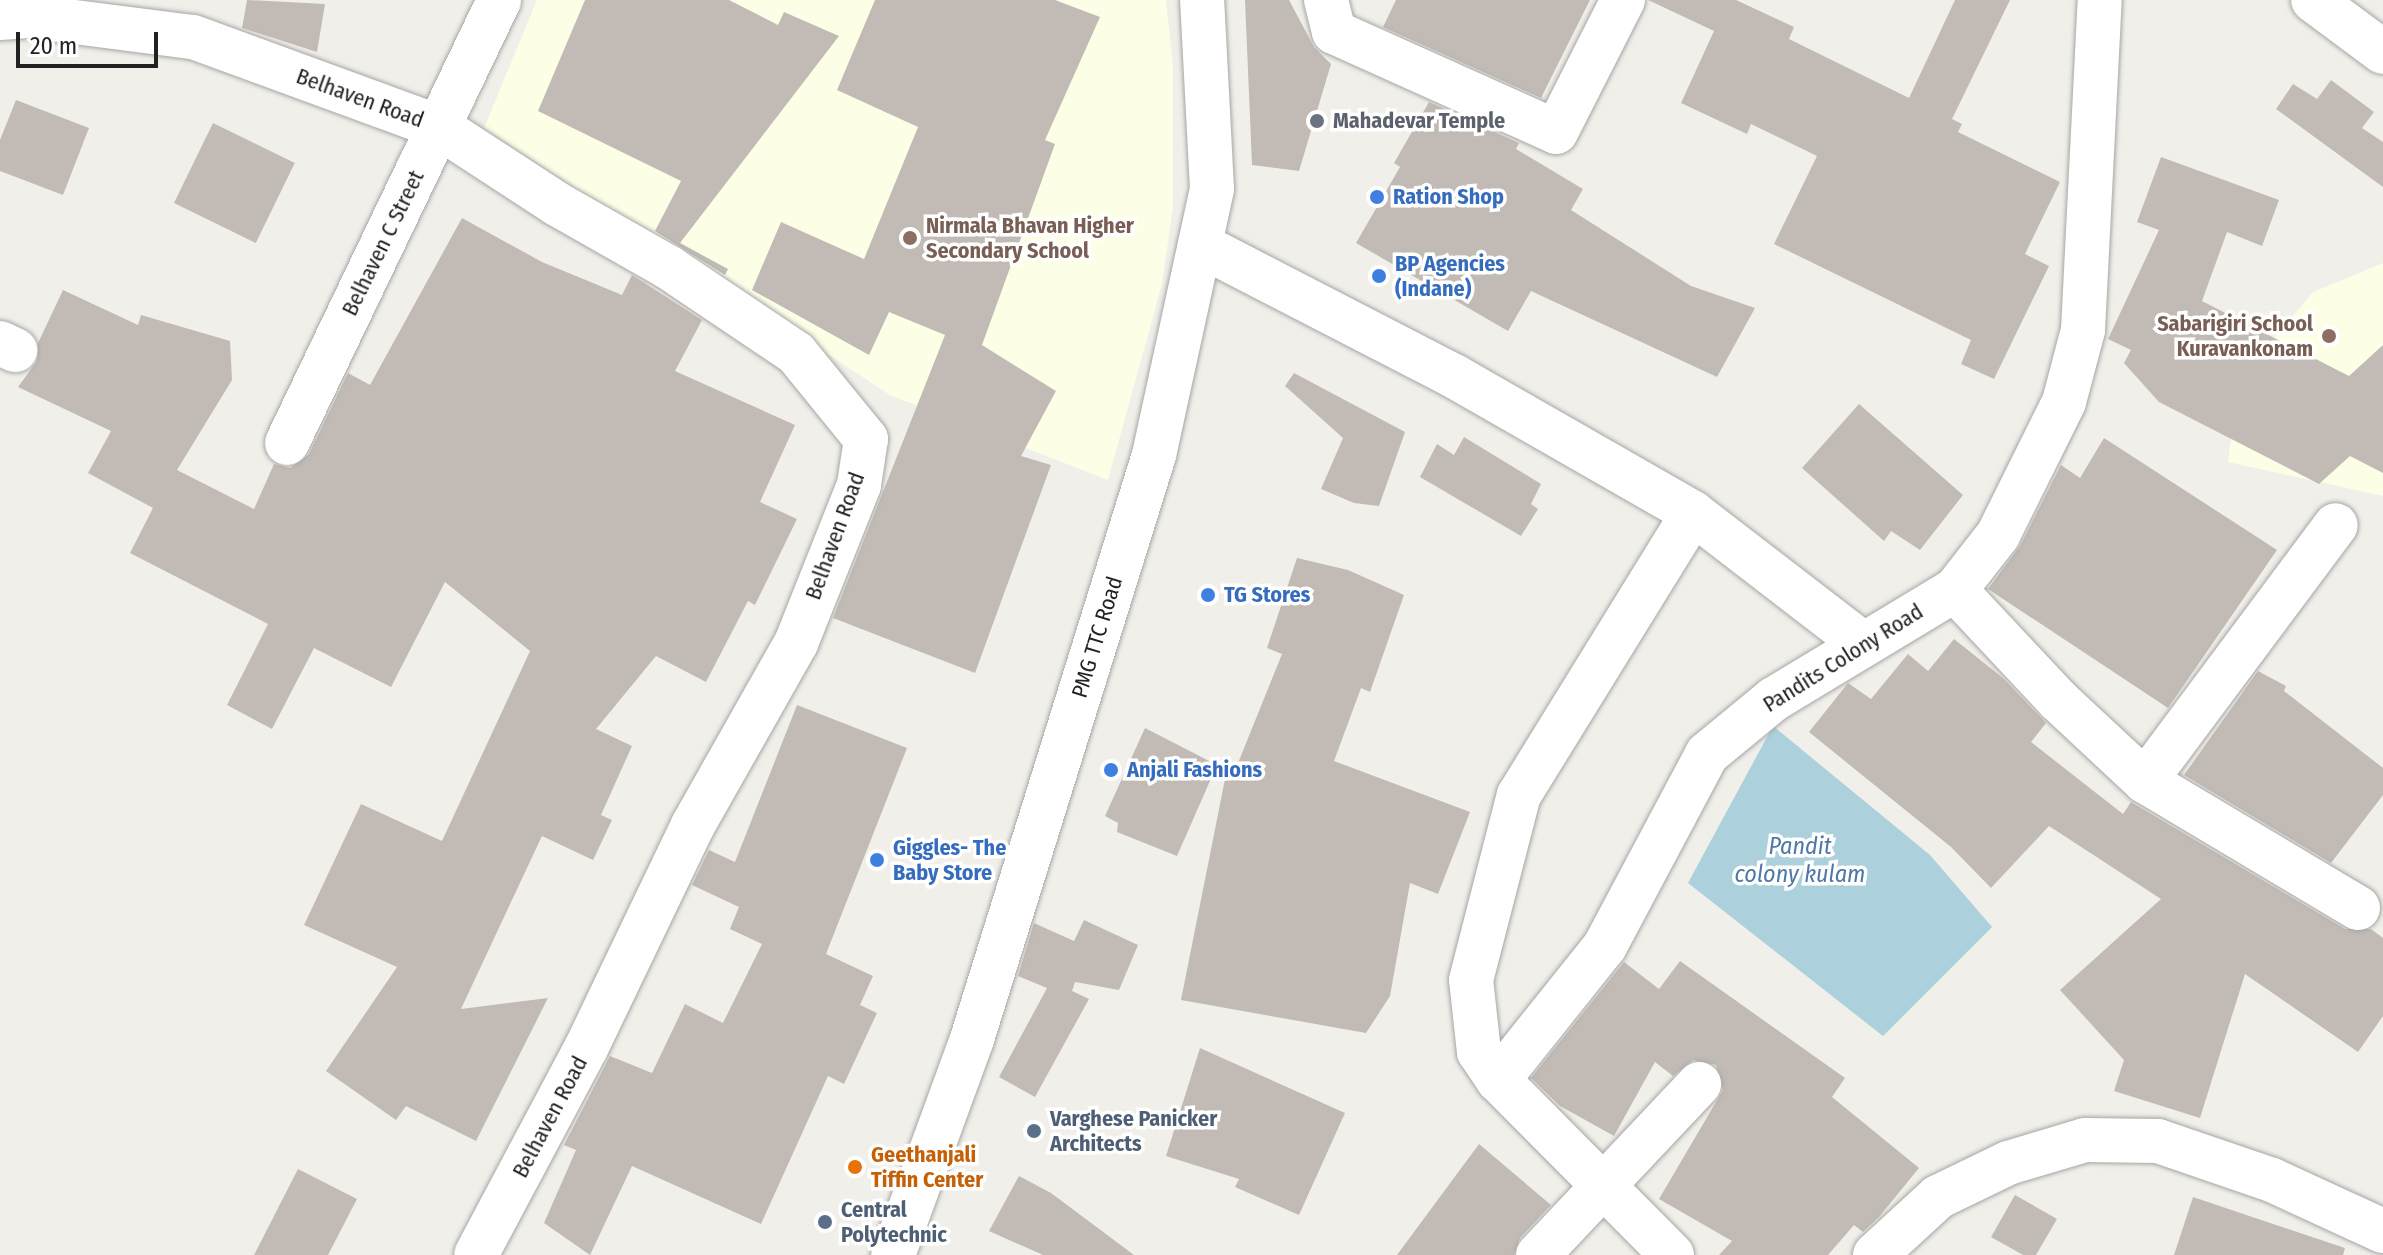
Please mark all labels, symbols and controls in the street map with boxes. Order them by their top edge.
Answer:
scale bar [20,16,162,66]
text: 20 m [30,32,77,60]
street label: Belhaven Road [293,63,427,133]
place label: Mahadevar Temple [1333,108,1505,134]
marker: Mahadevar Temple [1308,112,1326,130]
street label: Belhaven C Street [336,166,430,320]
place label: Ration Shop [1393,184,1504,210]
marker: Ration Shop [1368,188,1386,206]
place label: Nirmala Bhavan Higher Secondary School [926,212,1134,264]
marker: Nirmala Bhavan Higher Secondary School [901,229,919,247]
place label: BP Agencies (Indane) [1395,250,1505,302]
marker: BP Agencies (Indane) [1370,267,1388,285]
place label: Sabarigiri School Kuravankonam [2157,310,2313,362]
marker: Sabarigiri School Kuravankonam [2320,327,2338,345]
street label: Belhaven Road [800,469,870,603]
street label: PMG TTC Road [1066,573,1128,701]
place label: TG Stores [1224,582,1310,608]
marker: TG Stores [1199,586,1217,604]
street label: Pandits Colony Road [1758,598,1928,718]
place label: Anjali Fashions [1127,757,1262,783]
marker: Anjali Fashions [1102,761,1120,779]
water label: Pandit colony kulam [1735,833,1865,889]
place label: Giggles- The Baby Store [893,834,1006,886]
marker: Giggles- The Baby Store [868,851,886,869]
street label: Belhaven Road [507,1052,593,1182]
place label: Varghese Panicker Architects [1050,1105,1217,1156]
marker: Varghese Panicker Architects [1025,1122,1043,1140]
place label: Geethanjali Tiffin Center [871,1141,983,1192]
marker: Geethanjali Tiffin Center [846,1158,864,1176]
place label: Central Polytechnic [841,1196,947,1248]
marker: Central Polytechnic [816,1213,834,1231]

